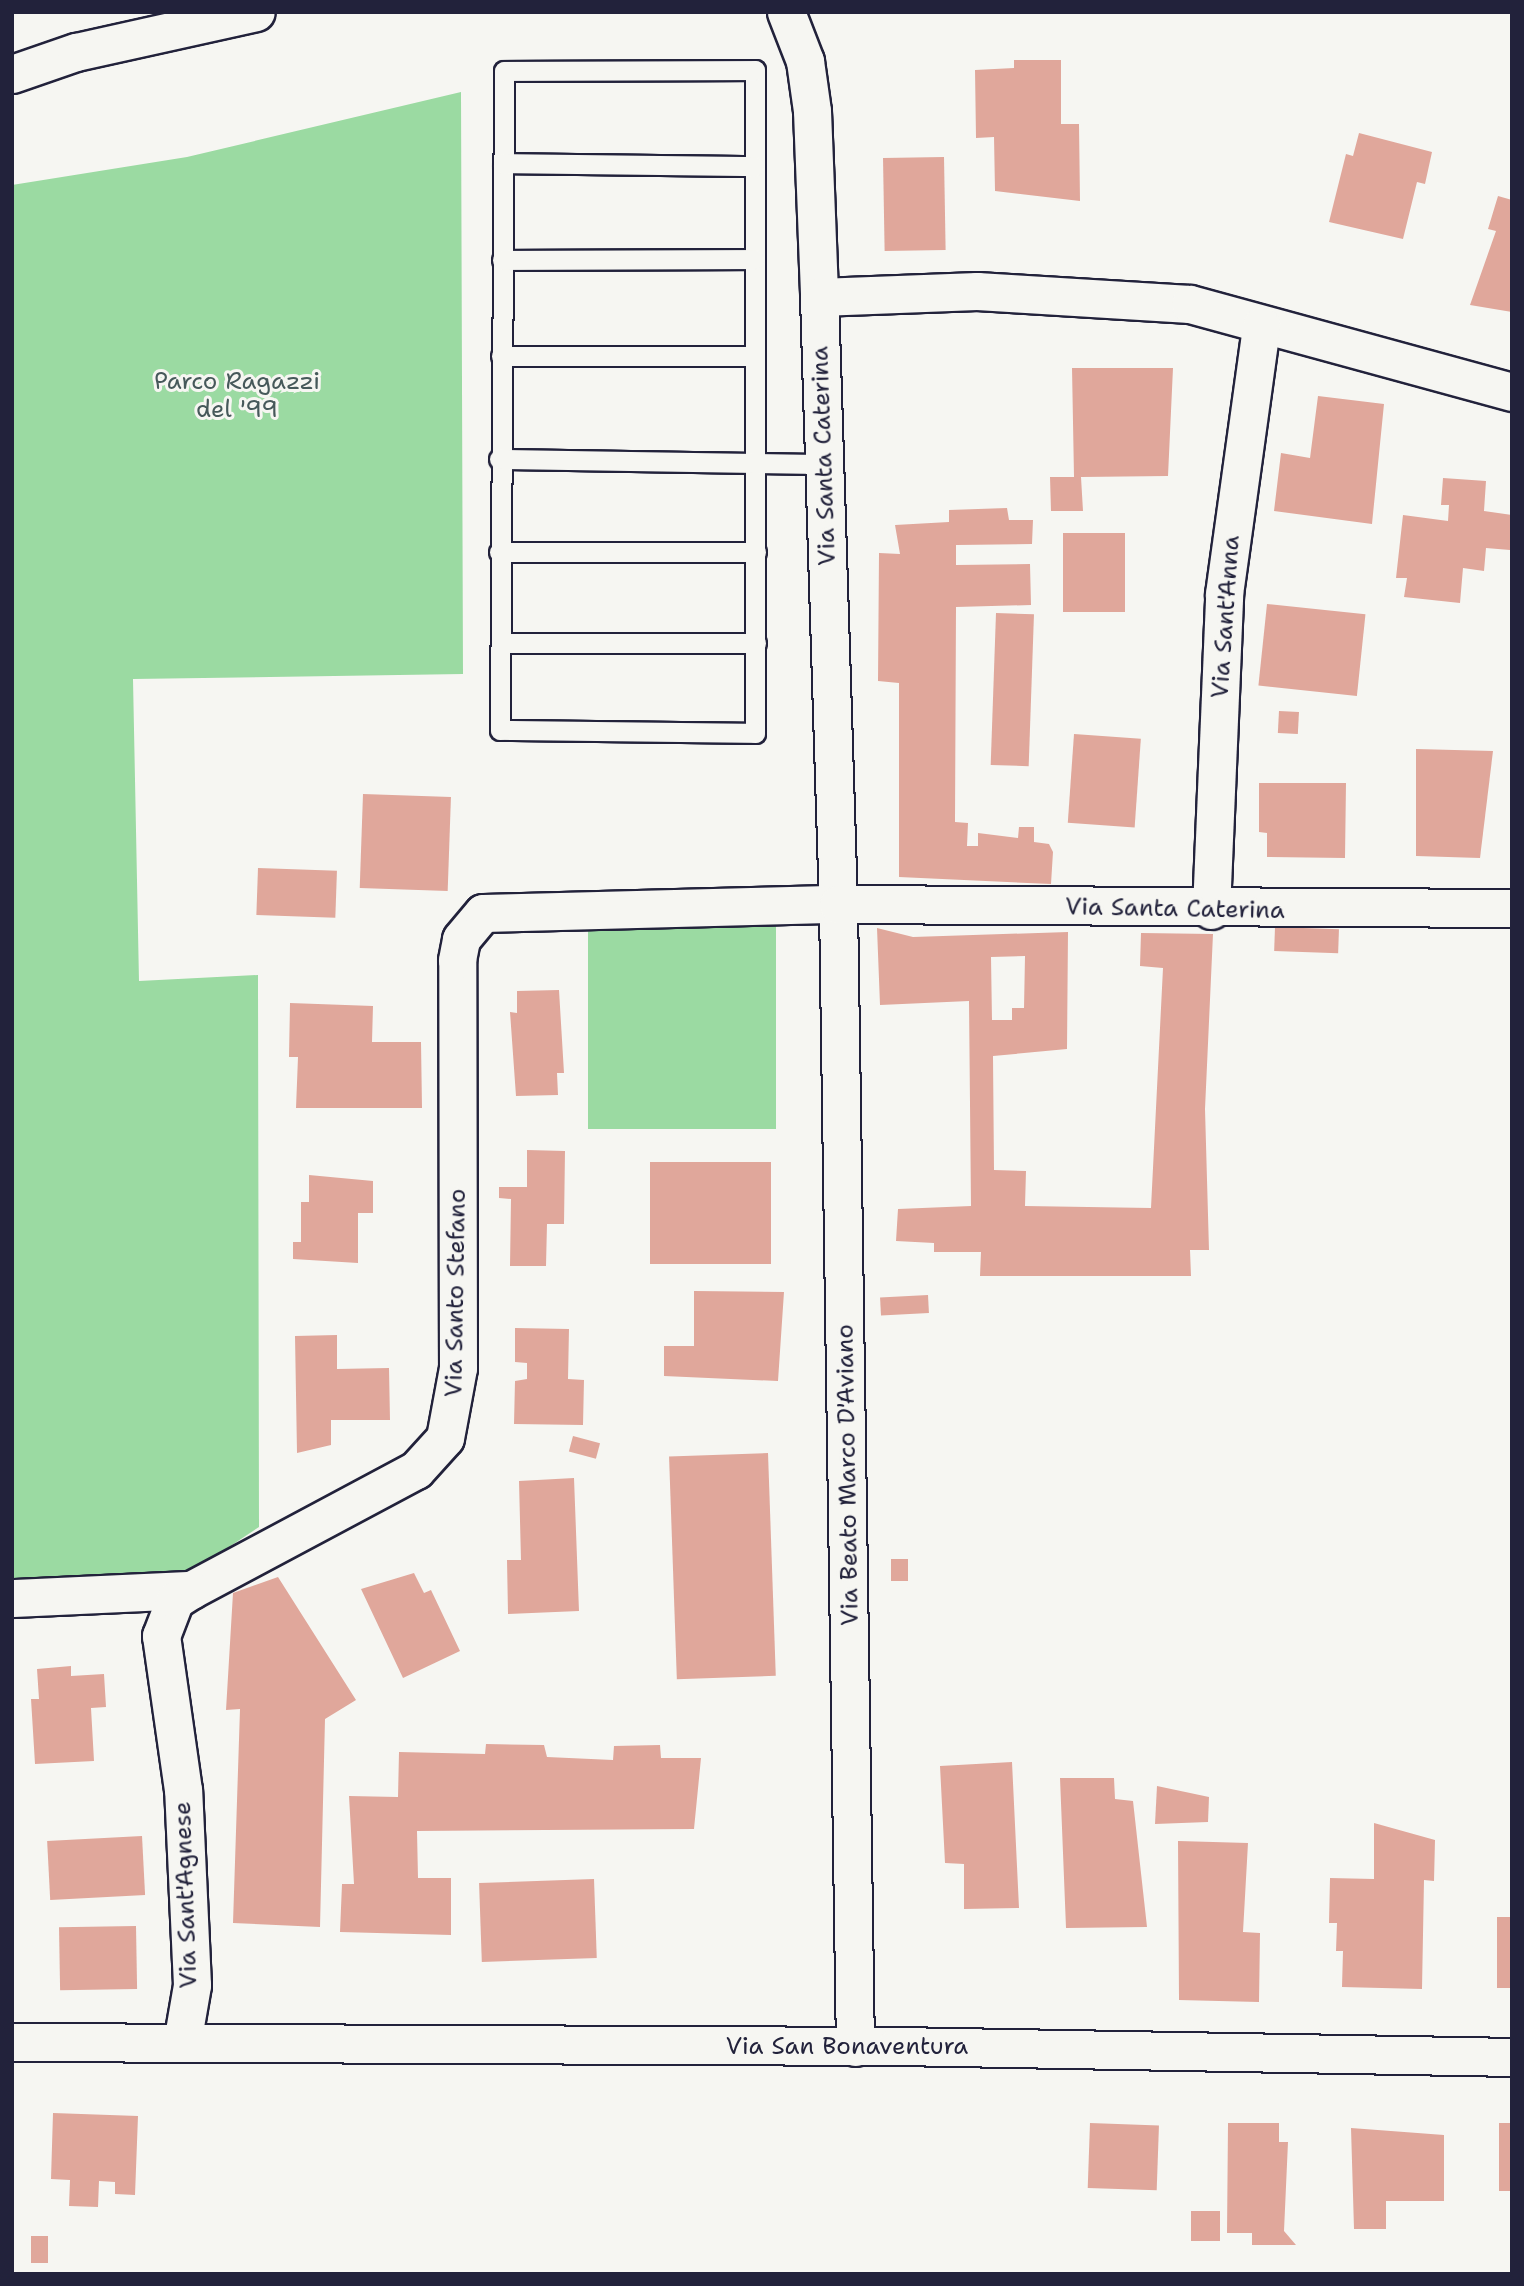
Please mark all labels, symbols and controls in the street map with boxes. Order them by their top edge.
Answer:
street label: Via Santa Caterina [806,346,842,566]
park label: Parco Ragazzi del '99 [154,368,320,424]
street label: Via Sant'Anna [1206,535,1246,699]
street label: Via Santa Caterina [1065,893,1285,925]
street label: Via Santo Stefano [440,1189,472,1397]
street label: Via Beato Marco D'Aviano [831,1324,865,1626]
street label: Via Sant'Agnese [168,1801,204,1989]
street label: Via San Bonaventura [726,2033,968,2061]

